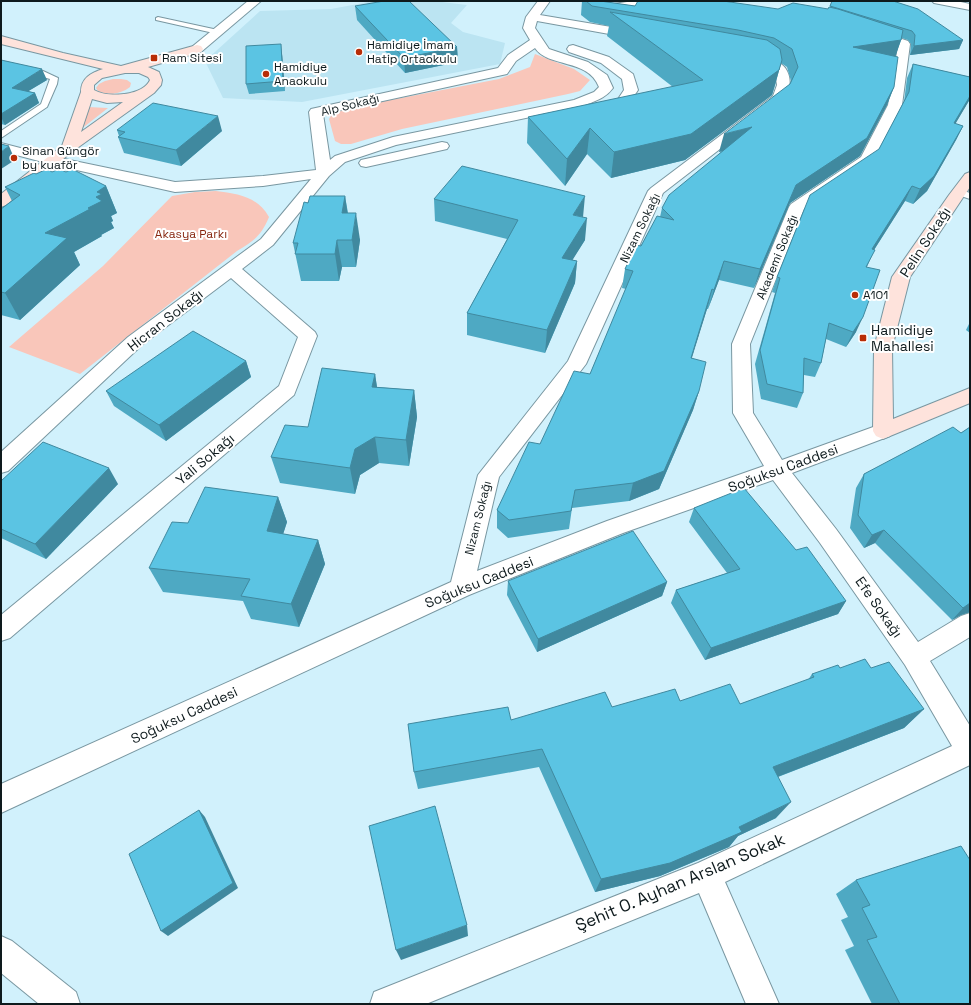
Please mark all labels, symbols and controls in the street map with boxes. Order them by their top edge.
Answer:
place label: Hamidiye İmam Hatip Ortaokulu [367,37,457,67]
marker: Hamidiye İmam Hatip Ortaokulu [354,47,364,57]
place label: Ram Sitesi [162,50,222,66]
marker: Ram Sitesi [149,53,159,63]
place label: Hamidiye Anaokulu [274,59,327,89]
marker: Hamidiye Anaokulu [261,69,271,79]
street label: Alp Sokağı [319,90,381,120]
place label: Sinan Güngör by kuaför [22,143,100,173]
marker: Sinan Güngör by kuaför [9,153,19,163]
street label: Nizam Sokağı [616,190,664,266]
street label: Pelin Sokağı [896,203,954,281]
street label: Akademi Sokağı [753,212,801,302]
park label: Akasya Parkı [155,226,227,242]
street label: Hicran Sokağı [124,285,206,355]
place label: A101 [863,287,888,303]
marker: A101 [850,290,860,300]
place label: Hamidiye Mahallesi [871,321,934,355]
marker: Hamidiye Mahallesi [858,333,868,343]
street label: Yali Sokağı [172,429,238,489]
street label: Soğuksu Caddesi [726,440,840,496]
street label: Nizam Sokağı [461,479,495,557]
street label: Soğuksu Caddesi [422,552,536,612]
street label: Efe Sokağı [851,573,907,641]
street label: Soğuksu Caddesi [128,682,240,748]
street label: Şehit O. Ayhan Arslan Sokak [572,828,788,936]

